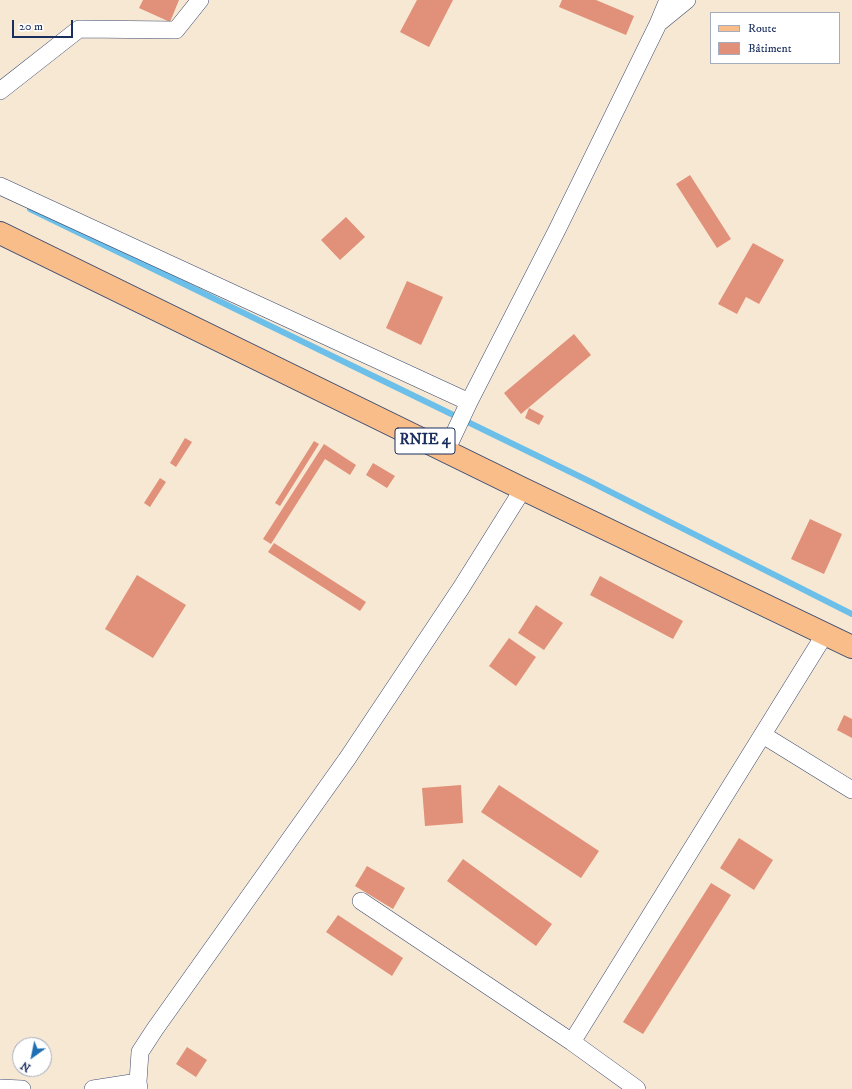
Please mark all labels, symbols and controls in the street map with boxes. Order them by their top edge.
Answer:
scale bar [14,12,75,38]
legend [710,12,840,64]
text: 20 m [19,19,43,34]
text: Route [748,21,776,36]
text: Bâtiment [748,41,792,56]
road number: RNIE 4 [395,428,455,454]
north arrow [12,1037,52,1077]
text: N [18,1058,34,1075]

